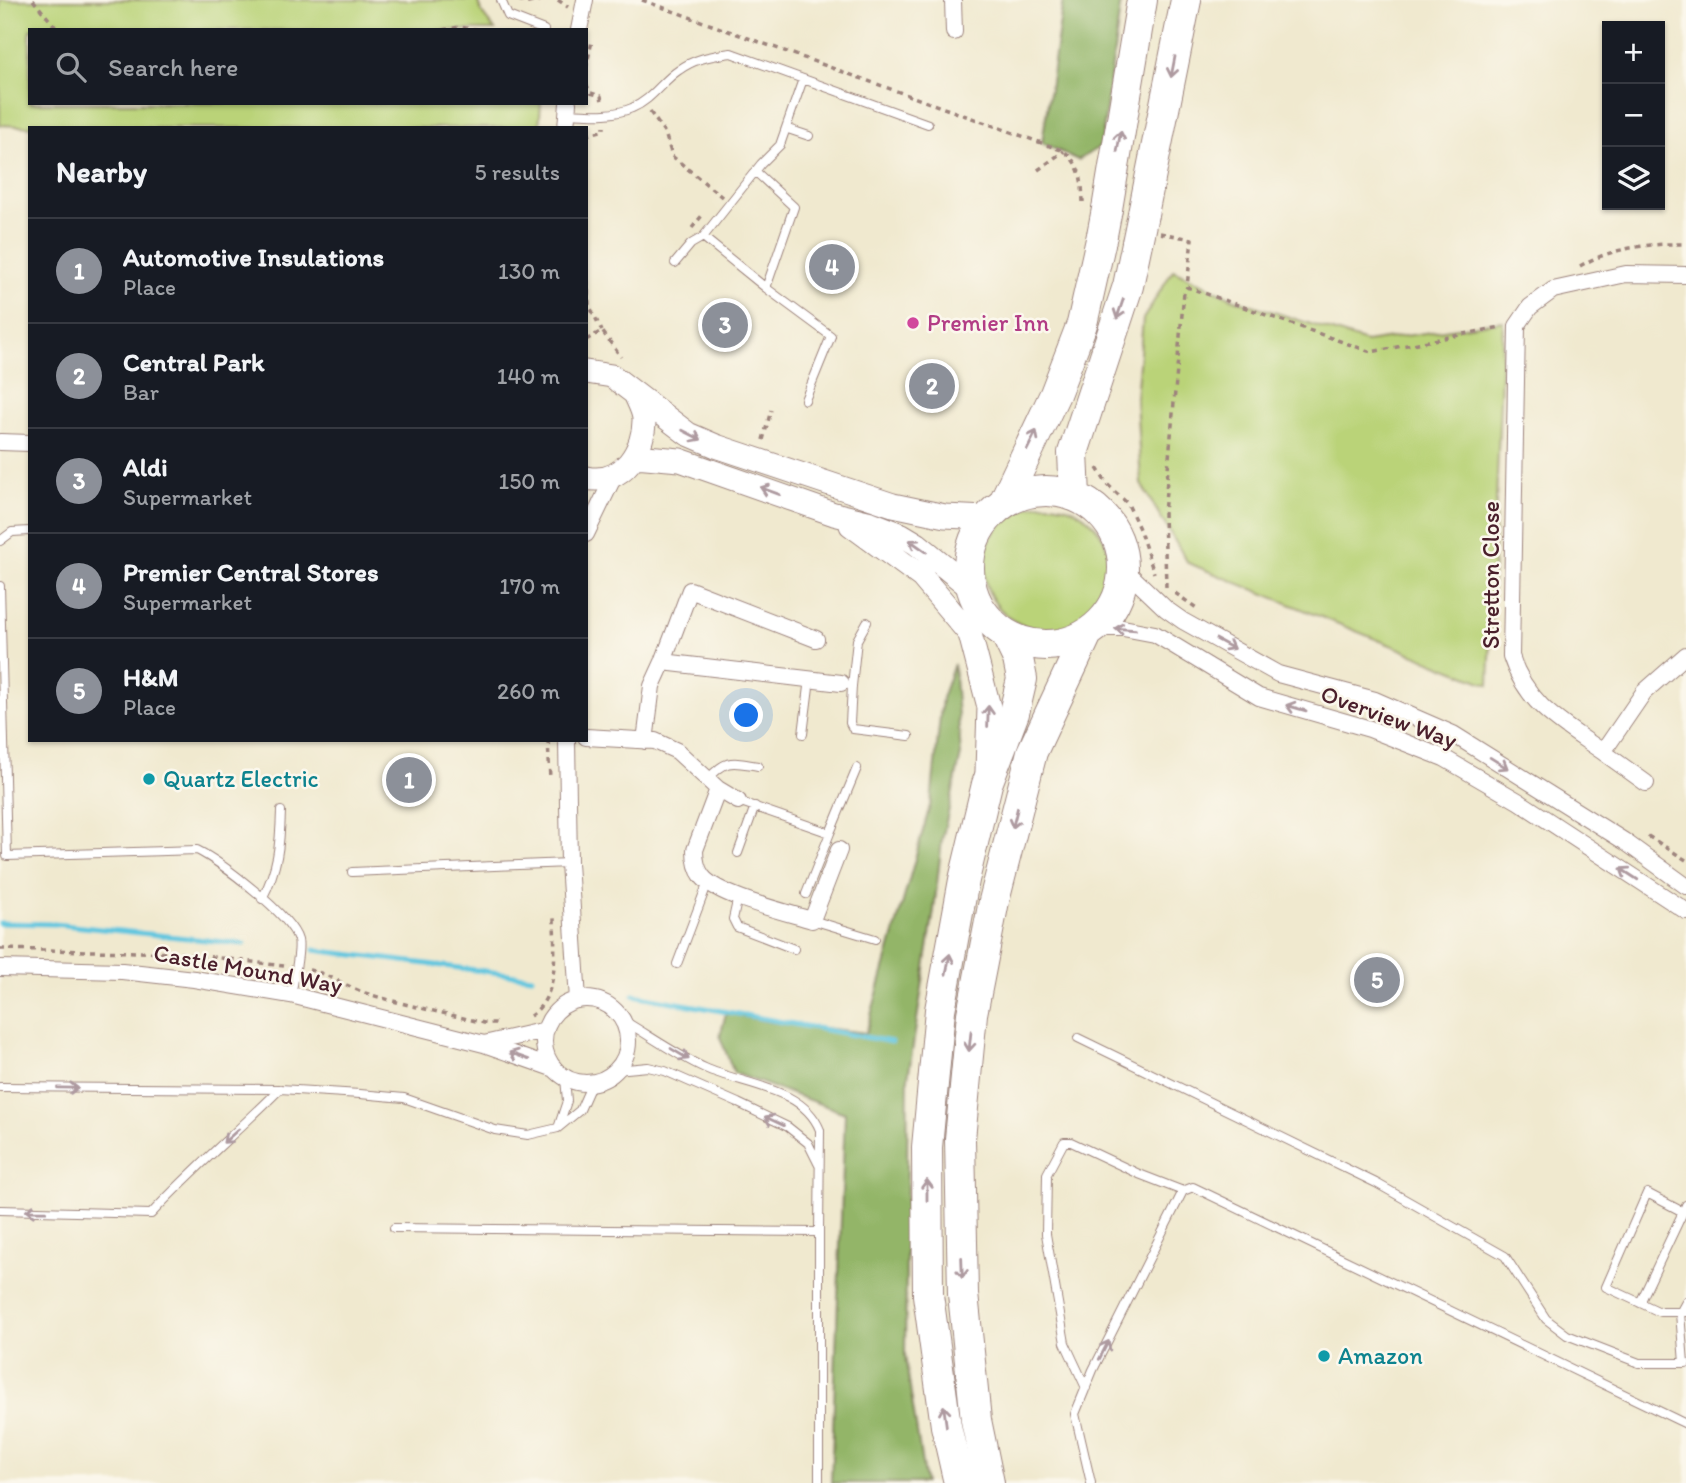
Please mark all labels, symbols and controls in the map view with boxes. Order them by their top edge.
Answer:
map controls [1602,21,1665,210]
button: + [1602,21,1665,84]
search box [28,28,588,105]
icon: search [52,48,90,86]
text: Search here [108,51,238,83]
one-way arrow [1166,55,1179,78]
button: − [1602,84,1665,147]
one-way arrow [1113,130,1126,153]
button: layers [1602,147,1665,210]
text: Nearby [56,153,147,190]
text: 5 results [474,158,560,186]
text: Automotive Insulations [123,241,384,273]
pin: 4 [809,241,855,293]
text: 1 [74,257,84,285]
text: 130 m [498,257,560,285]
text: Place [123,273,176,301]
one-way arrow [1113,297,1125,319]
pin: 3 [702,299,748,351]
place label: Premier Inn [927,308,1049,337]
marker: Premier Inn [905,315,921,331]
text: Central Park [123,346,264,378]
pin: 2 [909,360,955,412]
text: 2 [73,362,85,390]
text: 140 m [497,362,560,390]
text: Bar [123,378,159,406]
one-way arrow [681,428,702,442]
one-way arrow [1026,430,1040,451]
text: Aldi [123,451,168,483]
text: 3 [73,467,85,495]
text: 150 m [499,467,560,495]
text: Supermarket [123,483,252,511]
one-way arrow [759,484,781,496]
street label: Stretton Close [1476,501,1505,649]
one-way arrow [909,539,928,553]
text: Premier Central Stores [123,556,379,588]
text: 4 [72,572,86,600]
text: 170 m [499,572,560,600]
text: Supermarket [123,588,252,616]
one-way arrow [1115,622,1137,635]
one-way arrow [1214,637,1234,651]
text: H&M [123,661,179,693]
text: 5 [73,677,85,705]
text: 260 m [497,677,560,705]
street label: Overview Way [1317,678,1461,755]
text: Place [123,693,176,721]
your location [729,698,763,732]
one-way arrow [1285,700,1307,713]
one-way arrow [982,705,995,728]
pin: 1 [386,754,432,806]
one-way arrow [1489,756,1509,770]
place label: Quartz Electric [163,764,319,793]
marker: Quartz Electric [141,771,157,787]
one-way arrow [1008,807,1021,829]
one-way arrow [1620,866,1639,881]
street label: Castle Mound Way [152,938,345,999]
one-way arrow [942,953,956,976]
pin: 5 [1354,954,1400,1006]
one-way arrow [963,1029,976,1052]
one-way arrow [670,1047,690,1061]
one-way arrow [509,1049,531,1061]
one-way arrow [56,1081,79,1095]
one-way arrow [764,1113,785,1127]
one-way arrow [223,1128,241,1144]
one-way arrow [920,1179,934,1202]
one-way arrow [24,1204,47,1218]
one-way arrow [956,1256,969,1279]
one-way arrow [1097,1340,1111,1360]
place label: Amazon [1338,1341,1423,1370]
marker: Amazon [1316,1348,1332,1364]
one-way arrow [938,1405,951,1428]

